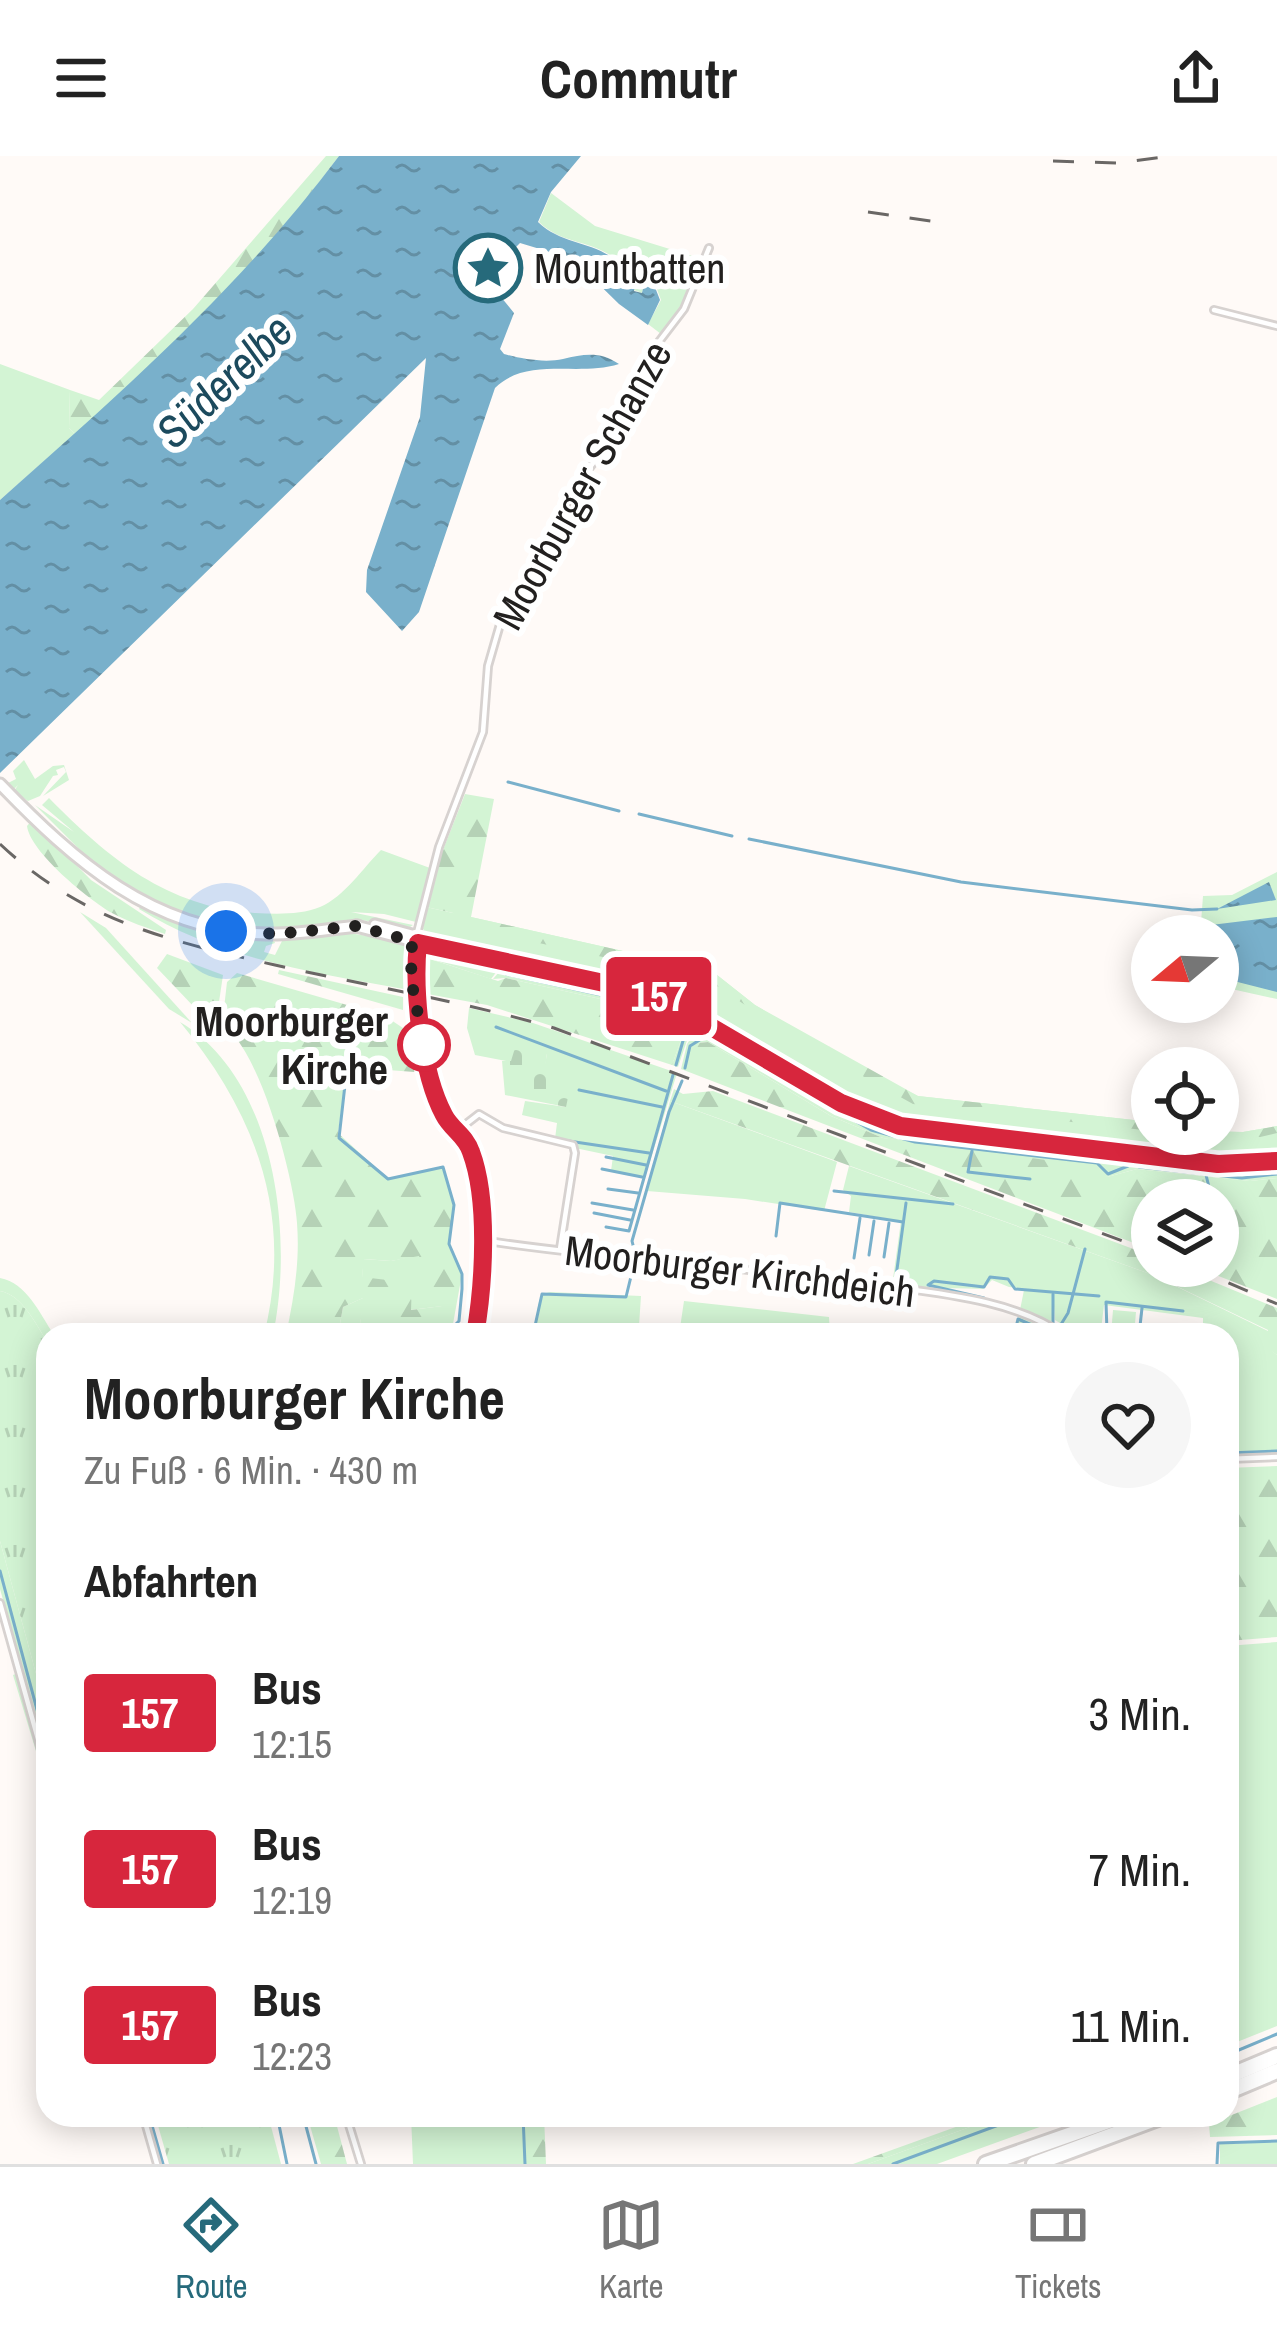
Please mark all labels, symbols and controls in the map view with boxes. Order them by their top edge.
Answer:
text: Commutr [540,42,737,115]
icon: menu [48,45,114,111]
icon: share [1163,45,1229,111]
place icon: Mountbatten [453,233,523,303]
place label: Mountbatten [534,240,725,296]
water label: Süderelbe [142,300,305,461]
street label: Moorburger Schanze [480,331,684,639]
your location [196,901,256,961]
north arrow [1131,915,1239,1023]
map controls [1131,915,1239,1287]
line badge: 157 [590,957,728,1035]
text: 157 [630,968,688,1024]
place label: Moorburger Kirche [195,993,389,1097]
marker: Moorburger Kirche [399,1020,449,1070]
button: locate [1131,1047,1239,1155]
button: layers [1131,1179,1239,1287]
street label: Moorburger Kirchdeich [562,1222,918,1320]
text: Moorburger Kirche [84,1360,505,1437]
button: heart [1065,1362,1191,1488]
text: Zu Fuß · 6 Min. · 430 m [84,1444,418,1496]
text: Abfahrten [84,1550,258,1611]
text: Bus [252,1657,322,1718]
text: 3 Min. [1088,1683,1191,1744]
text: 157 [121,1685,179,1741]
text: 12:15 [252,1718,332,1770]
text: Bus [252,1813,322,1874]
text: 7 Min. [1088,1839,1191,1900]
text: 157 [121,1841,179,1897]
text: 12:19 [252,1874,332,1926]
text: Bus [252,1969,322,2030]
text: 11 Min. [1071,1995,1191,2056]
text: 157 [121,1997,179,2053]
text: 12:23 [252,2030,332,2082]
tab: Route [175,2192,248,2308]
tab: Karte [598,2192,664,2308]
tab: Tickets [1015,2192,1102,2308]

